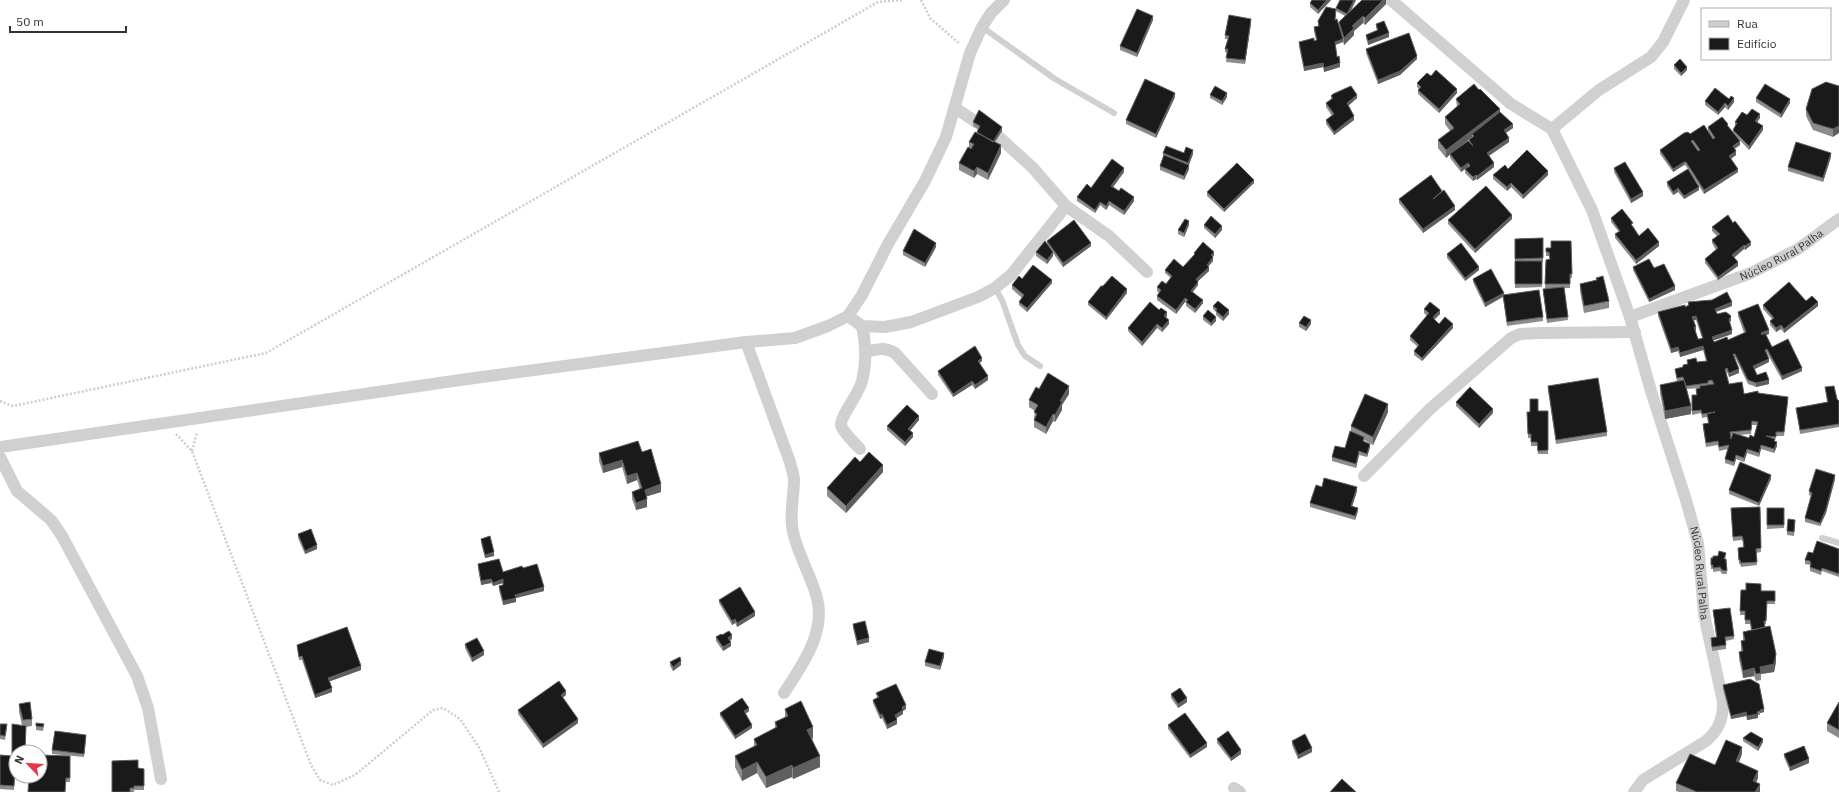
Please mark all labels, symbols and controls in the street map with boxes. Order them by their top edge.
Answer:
scale bar [10,8,126,34]
legend [1701,8,1831,60]
text: 50 m [16,14,44,29]
text: Rua [1737,16,1758,31]
text: Edifício [1737,36,1777,51]
street label: Núcleo Rural Palha [1738,226,1826,284]
street label: Núcleo Rural Palha [1687,525,1712,621]
north arrow [8,744,48,784]
text: N [11,753,27,766]

